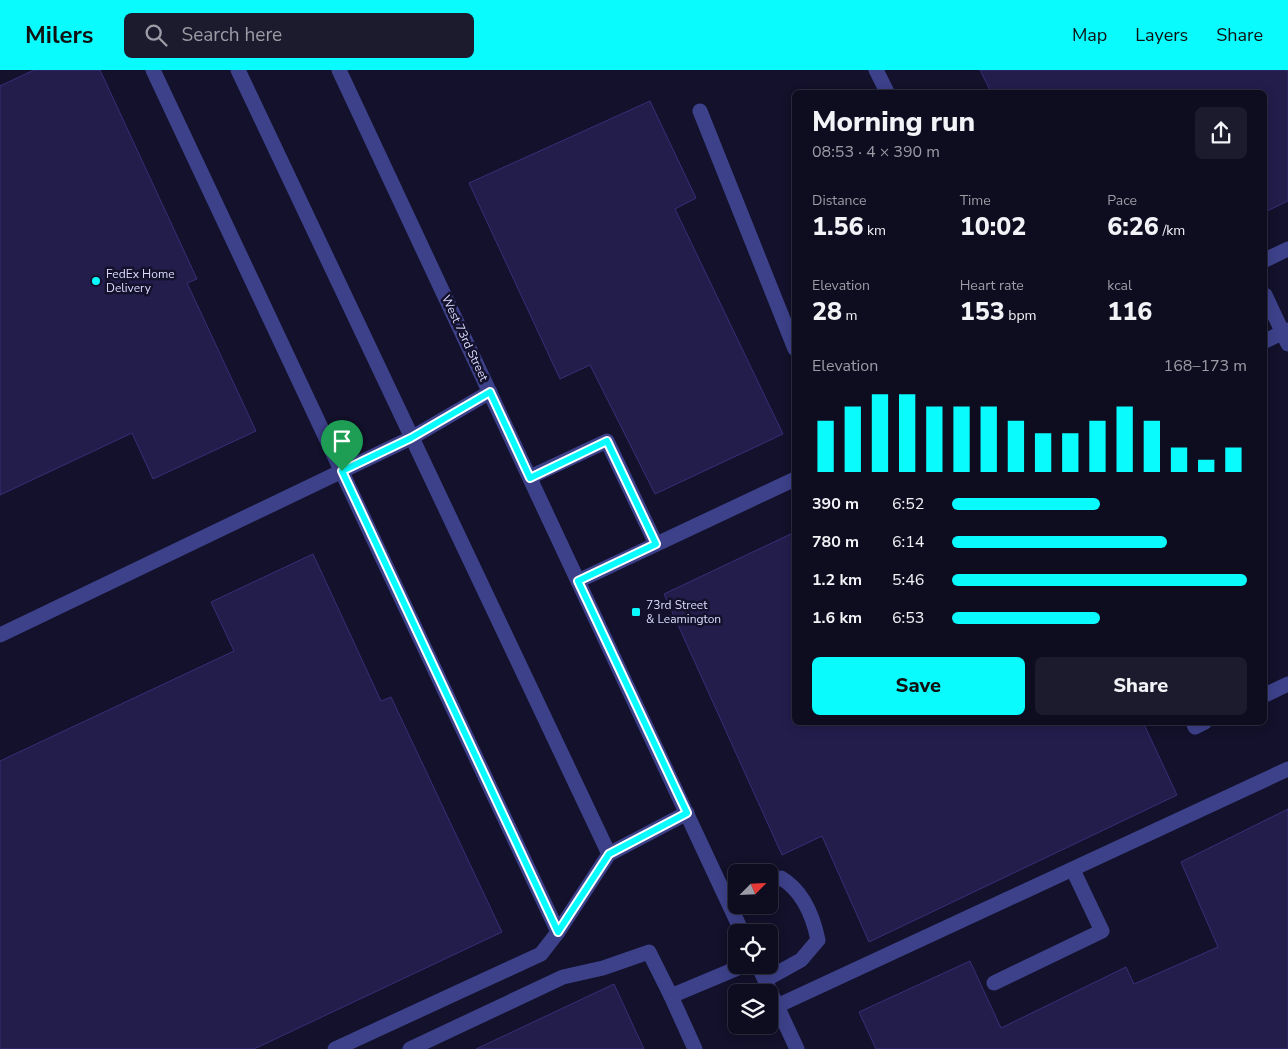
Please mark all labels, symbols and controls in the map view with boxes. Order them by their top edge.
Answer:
search box [124,13,474,58]
text: Milers [25,19,94,51]
icon: search [142,21,170,49]
text: Search here [182,22,282,48]
text: Map [1072,23,1107,47]
text: Layers [1135,23,1188,47]
text: Share [1216,23,1263,47]
text: Morning run [812,103,975,141]
button: share [1195,107,1247,159]
text: 08:53 · 4 × 390 m [812,141,940,163]
text: Distance [812,191,866,210]
text: Time [960,191,991,210]
text: Pace [1107,191,1137,210]
text: 1.56 [812,210,864,244]
text: 10:02 [960,210,1026,244]
text: 6:26 [1107,210,1159,244]
text: km [864,221,886,240]
text: /km [1159,221,1185,240]
place label: FedEx Home Delivery [106,266,175,296]
marker: FedEx Home Delivery [90,275,102,287]
text: Elevation [812,276,870,295]
text: Heart rate [960,276,1024,295]
text: kcal [1107,276,1132,295]
street label: West 73rd Street [438,292,492,384]
text: 28 [812,295,842,329]
text: 153 [960,295,1005,329]
text: 116 [1107,295,1152,329]
text: m [842,306,858,325]
text: bpm [1005,306,1037,325]
text: Elevation [812,355,878,377]
text: 168–173 m [1164,355,1247,377]
pin [321,420,363,471]
icon: arrive [328,427,356,455]
text: 390 m [812,493,859,515]
text: 6:52 [892,493,924,515]
text: 780 m [812,531,859,553]
text: 6:14 [892,531,924,553]
text: 1.2 km [812,569,862,591]
text: 5:46 [892,569,924,591]
place label: 73rd Street & Leamington [646,597,721,627]
marker: 73rd Street & Leamington [630,606,642,618]
text: 1.6 km [812,607,862,629]
text: 6:53 [892,607,924,629]
button: Save [812,657,1025,715]
button: Share [1035,657,1247,715]
north arrow [728,864,778,914]
map controls [728,864,778,1034]
button: locate [728,924,778,974]
button: layers [728,984,778,1034]

